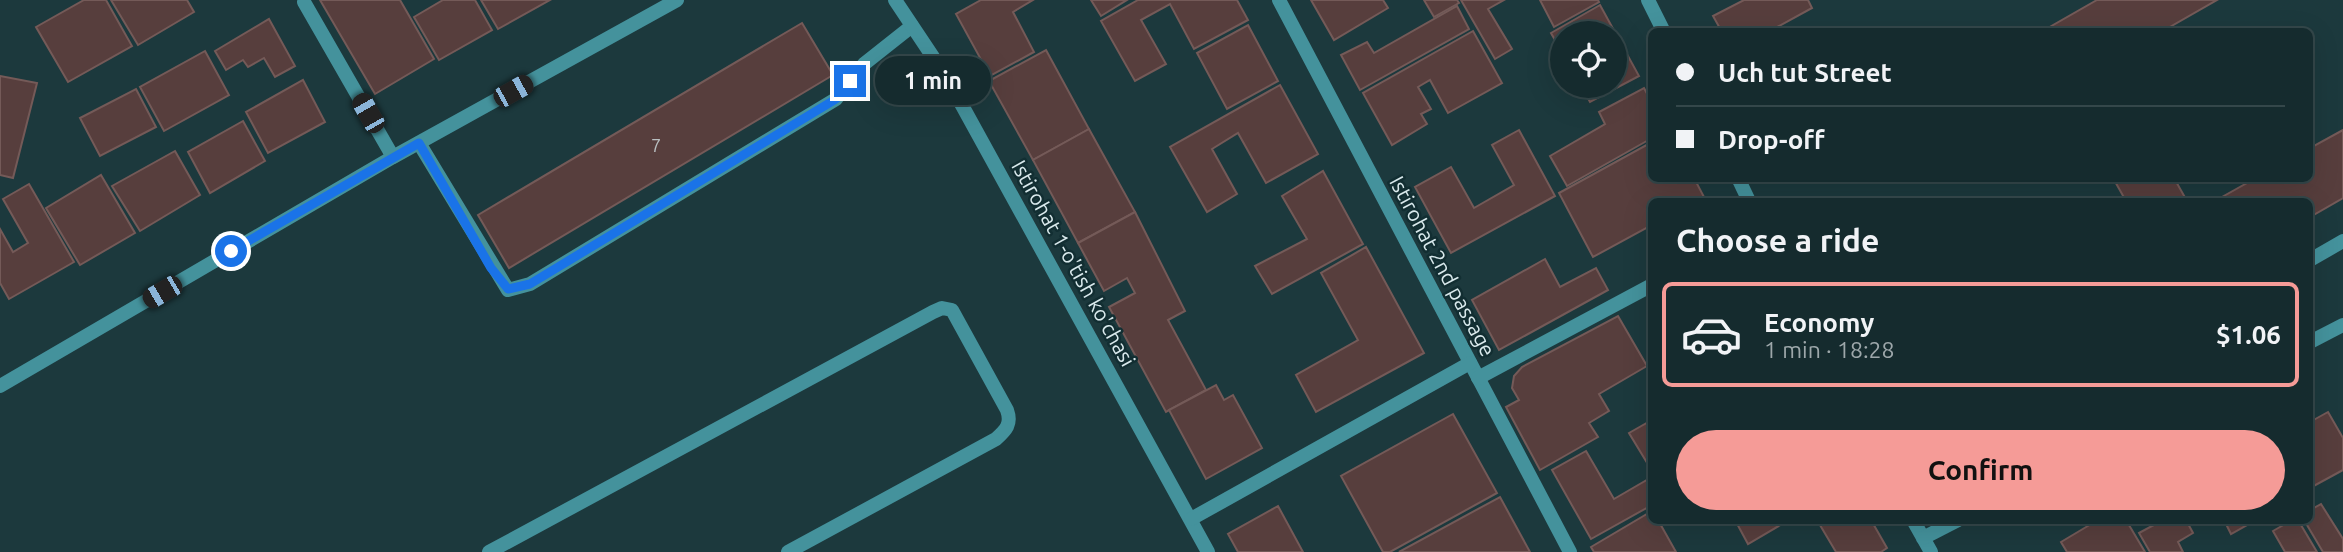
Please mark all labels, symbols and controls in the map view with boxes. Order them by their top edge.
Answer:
map controls [1550,21,1627,98]
button: locate [1550,21,1627,98]
callout: 1 min [874,56,990,106]
text: Uch tut Street [1718,58,1892,87]
route end [834,65,866,97]
text: 1 min [904,68,962,93]
car [490,72,537,110]
car [349,90,388,136]
text: Drop-off [1718,125,1825,154]
house number: 7 [651,135,661,155]
street label: Istirohat 1-o'tish ko'chasi [1007,156,1141,370]
street label: Istirohat 2nd passage [1385,172,1501,360]
text: Choose a ride [1676,222,1879,258]
route start [215,235,247,267]
car [139,272,186,312]
icon: car [1680,303,1743,366]
text: Economy [1764,308,1874,337]
text: $1.06 [2216,320,2281,349]
text: 1 min · 18:28 [1764,337,1895,362]
button: Confirm [1676,430,2285,510]

